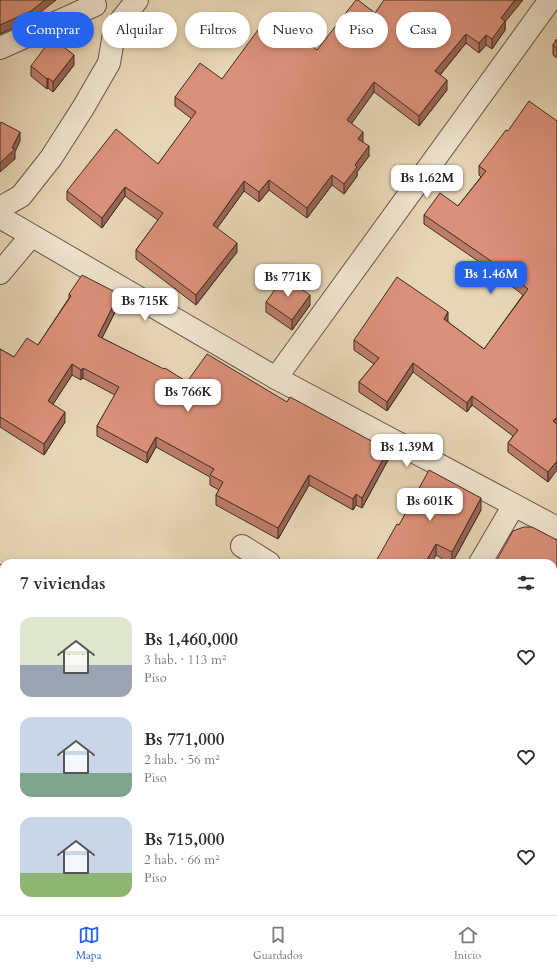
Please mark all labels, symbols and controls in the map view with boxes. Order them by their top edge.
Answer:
chip: Comprar [12,12,94,48]
chip: Alquilar [102,12,177,48]
chip: Filtros [185,12,250,48]
chip: Nuevo [258,12,327,48]
chip: Piso [335,12,388,48]
chip: Casa [396,12,451,48]
pin: Bs 1.62M [386,165,468,199]
text: Bs 1.62M [400,169,454,187]
pin: Bs 1.46M [450,261,532,295]
pin: Bs 771K [251,264,325,298]
text: Bs 1.46M [464,265,518,283]
text: Bs 771K [264,268,312,286]
pin: Bs 715K [108,288,182,322]
text: Bs 715K [121,292,169,310]
pin: Bs 766K [151,379,225,413]
text: Bs 766K [164,383,212,401]
pin: Bs 1.39M [366,434,448,468]
text: Bs 1.39M [380,438,434,456]
pin: Bs 601K [393,488,467,522]
text: Bs 601K [406,492,454,510]
text: 7 viviendas [20,572,106,595]
icon: filters [515,572,537,594]
text: Bs 1,460,000 [144,628,238,651]
icon: home [52,633,100,681]
icon: heart [515,646,537,668]
text: 3 hab. · 113 m² [144,651,226,669]
text: Piso [144,669,167,687]
text: Bs 771,000 [144,728,224,751]
icon: home [52,733,100,781]
icon: heart [515,746,537,768]
text: 2 hab. · 56 m² [144,751,220,769]
text: Piso [144,769,167,787]
text: Bs 715,000 [144,828,224,851]
icon: home [52,833,100,881]
icon: heart [515,846,537,868]
text: 2 hab. · 66 m² [144,851,220,869]
text: Piso [144,869,167,887]
tab: Mapa [76,924,101,963]
tab: Guardados [253,924,303,963]
tab: Inicio [454,924,481,963]

